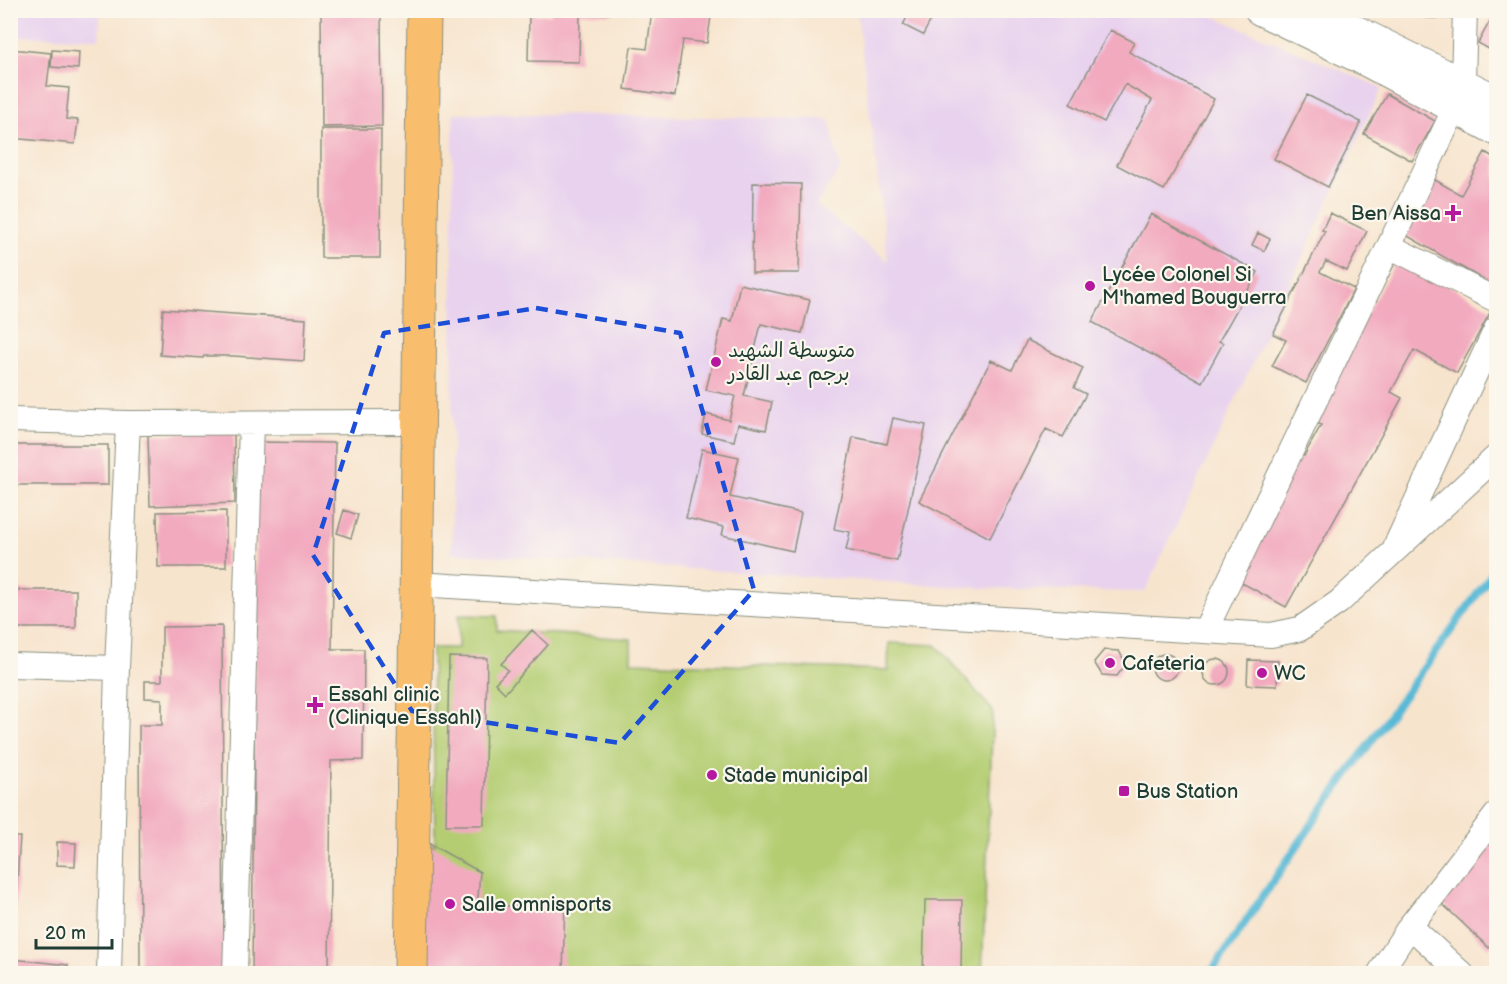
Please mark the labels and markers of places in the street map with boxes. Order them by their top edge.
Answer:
place label: Ben Aissa [1351,202,1441,226]
marker: Ben Aissa [1446,206,1460,220]
place label: Lycée Colonel Si M'hamed Bouguerra [1102,263,1286,310]
marker: Lycée Colonel Si M'hamed Bouguerra [1083,279,1097,293]
place label: متوسطة الشهيد برجم عبد القادر [726,339,855,388]
marker: متوسطة الشهيد برجم عبد القادر [709,355,723,369]
place label: Cafeteria [1122,652,1205,676]
marker: Cafeteria [1103,656,1117,670]
place label: WC [1274,662,1306,686]
marker: WC [1255,666,1269,680]
place label: Essahl clinic (Clinique Essahl) [328,683,482,730]
marker: Essahl clinic (Clinique Essahl) [306,696,324,714]
place label: Stade municipal [724,764,868,788]
marker: Stade municipal [705,768,719,782]
place label: Bus Station [1136,780,1238,804]
marker: Bus Station [1117,784,1131,798]
place label: Salle omnisports [462,893,612,917]
marker: Salle omnisports [443,897,457,911]

